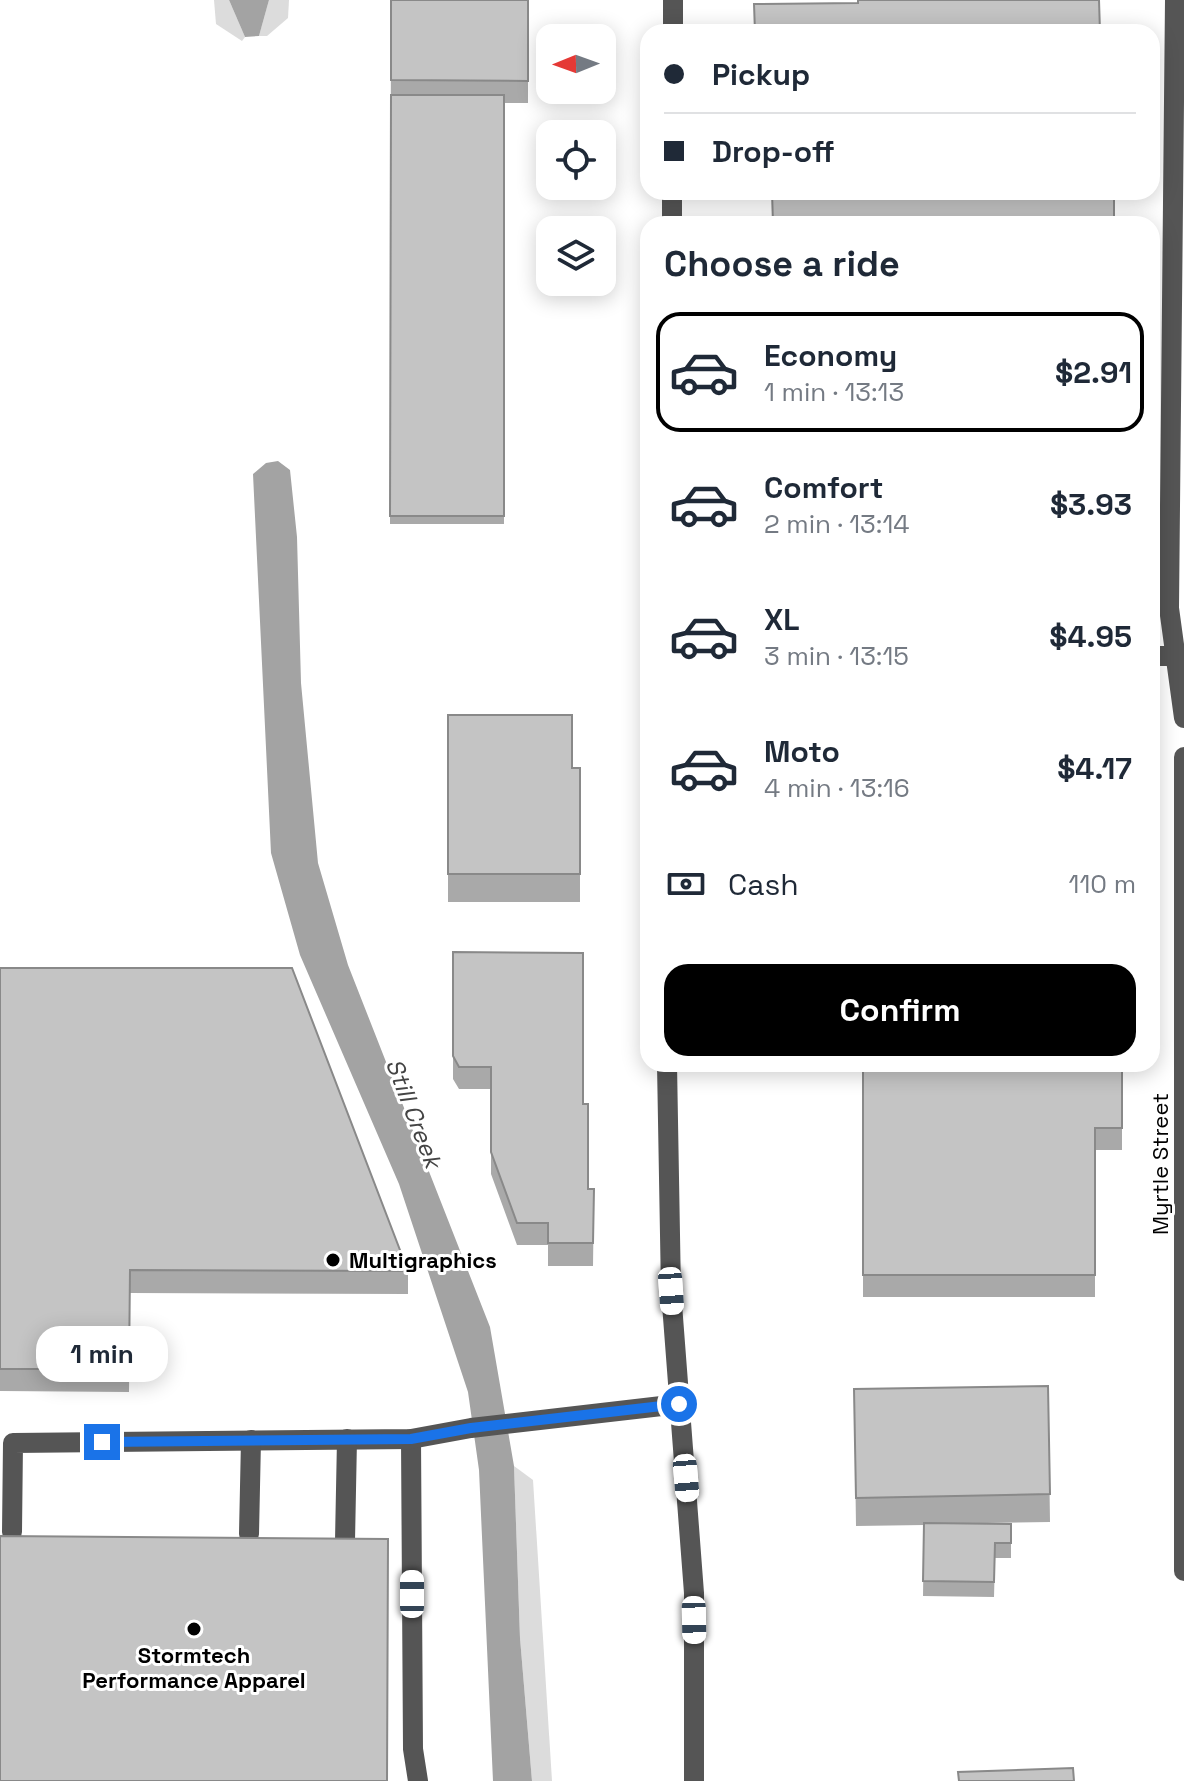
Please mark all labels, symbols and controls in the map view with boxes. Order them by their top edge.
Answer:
north arrow [536,24,616,104]
map controls [536,24,616,296]
text: Pickup [712,55,810,94]
button: locate [536,120,616,200]
text: Drop-off [712,132,835,171]
button: layers [536,216,616,296]
text: Choose a ride [664,241,900,287]
icon: car [668,336,740,408]
text: Economy [764,336,897,375]
text: $2.91 [1055,353,1132,392]
text: 1 min · 13:13 [764,375,904,409]
icon: car [668,468,740,540]
text: Comfort [764,468,883,507]
text: $3.93 [1050,485,1132,524]
text: 2 min · 13:14 [764,507,910,541]
icon: car [668,600,740,672]
text: XL [764,600,800,639]
text: $4.95 [1049,617,1132,656]
text: 3 min · 13:15 [764,639,909,673]
icon: car [668,732,740,804]
text: Moto [764,732,840,771]
text: $4.17 [1057,749,1132,788]
text: 4 min · 13:16 [764,771,910,805]
icon: cash [664,862,708,906]
text: Cash [728,865,799,904]
text: 110 m [1069,867,1136,901]
button: Confirm [664,964,1136,1056]
water label: Still Creek [379,1054,450,1175]
street label: Myrtle Street [1146,1093,1174,1235]
place label: Multigraphics [349,1246,497,1274]
marker: Multigraphics [324,1251,342,1269]
car [657,1266,685,1316]
callout: 1 min [36,1326,168,1382]
text: 1 min [70,1337,134,1371]
route start [661,1386,697,1422]
route end [84,1424,120,1460]
car [672,1453,700,1503]
car [400,1570,424,1618]
car [682,1596,706,1644]
marker: Stormtech Performance Apparel [185,1620,203,1638]
place label: Stormtech Performance Apparel [82,1641,306,1694]

